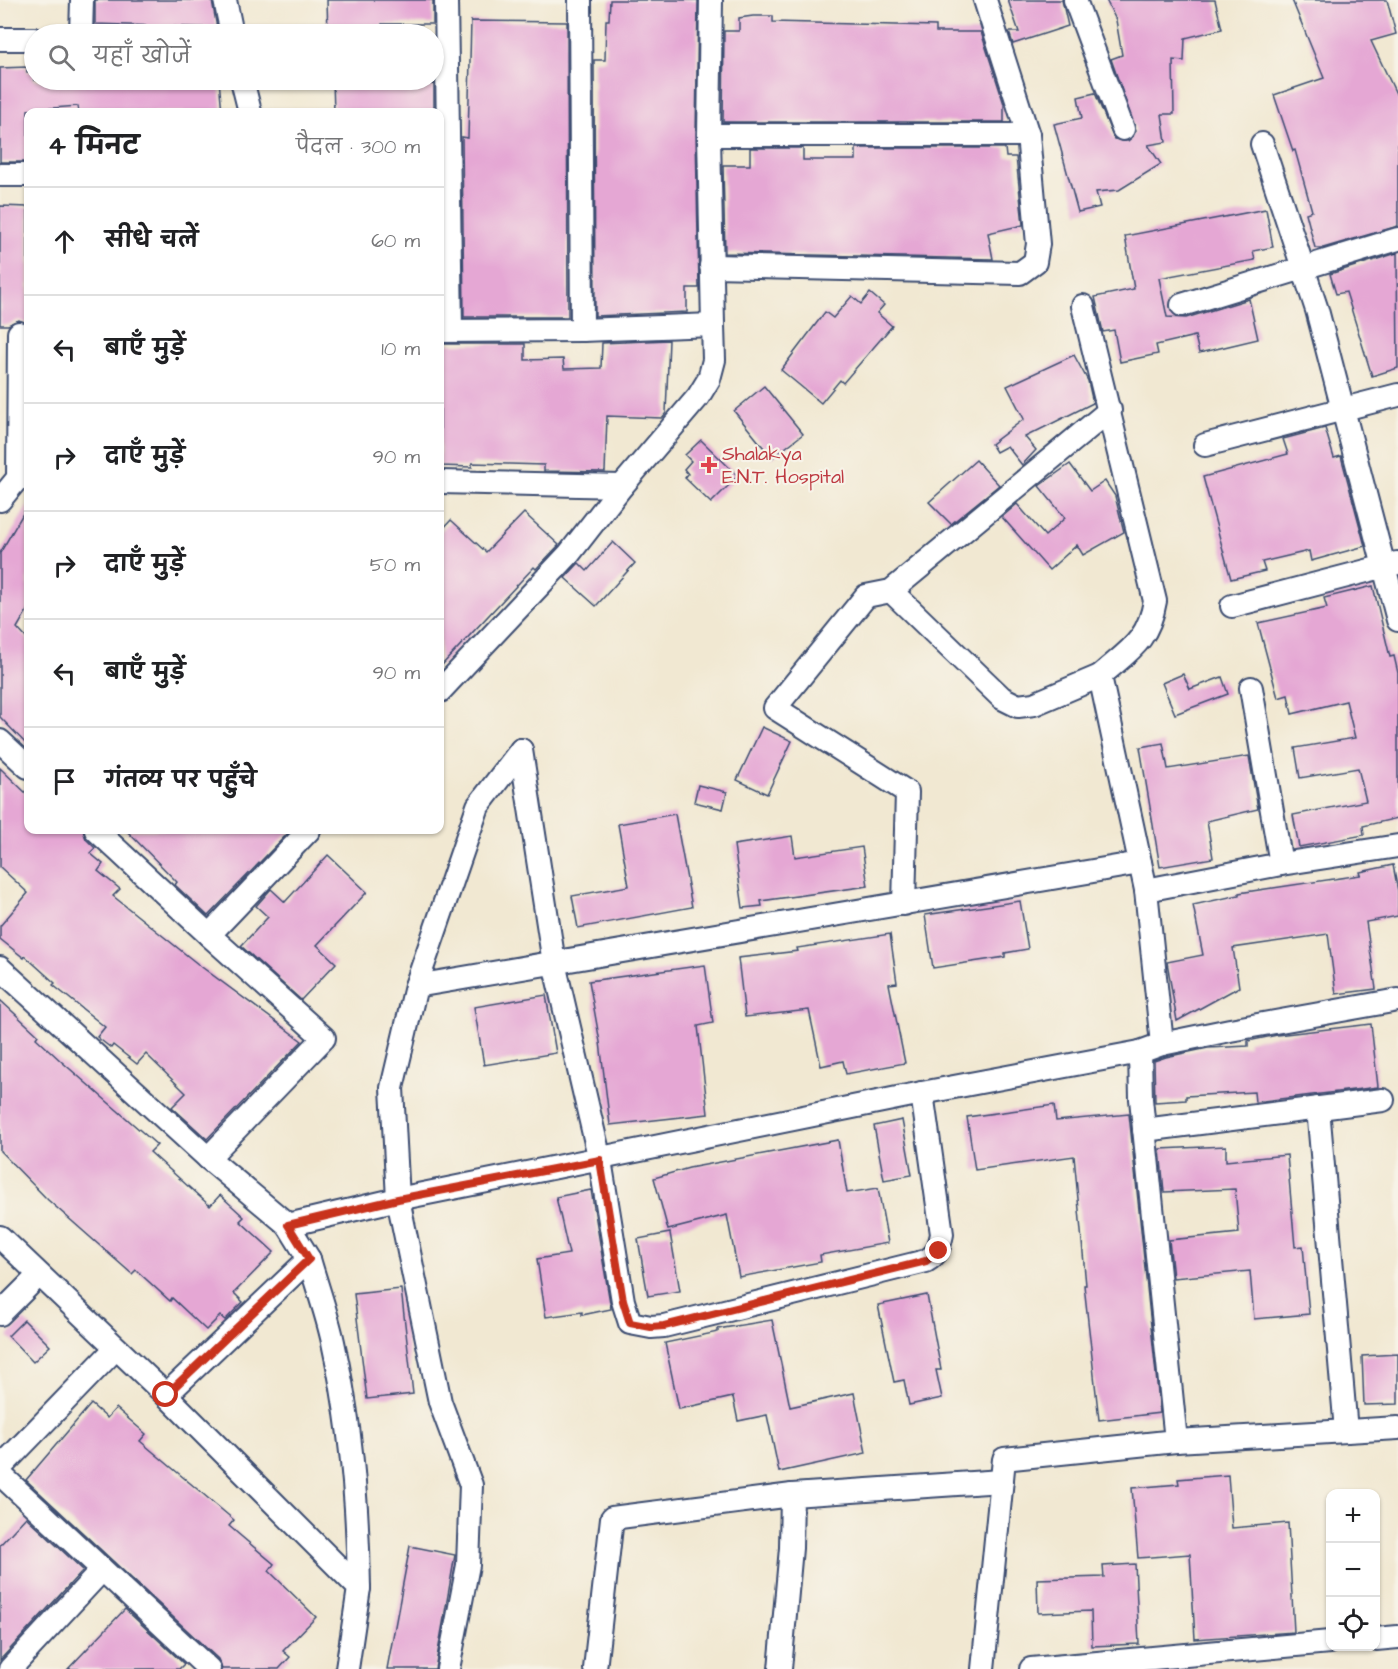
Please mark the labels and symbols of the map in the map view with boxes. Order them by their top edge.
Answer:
place label: Shalakya E.N.T. Hospital [722,440,844,491]
marker: Shalakya E.N.T. Hospital [700,456,718,474]
route end [925,1237,951,1263]
route start [152,1381,178,1407]

